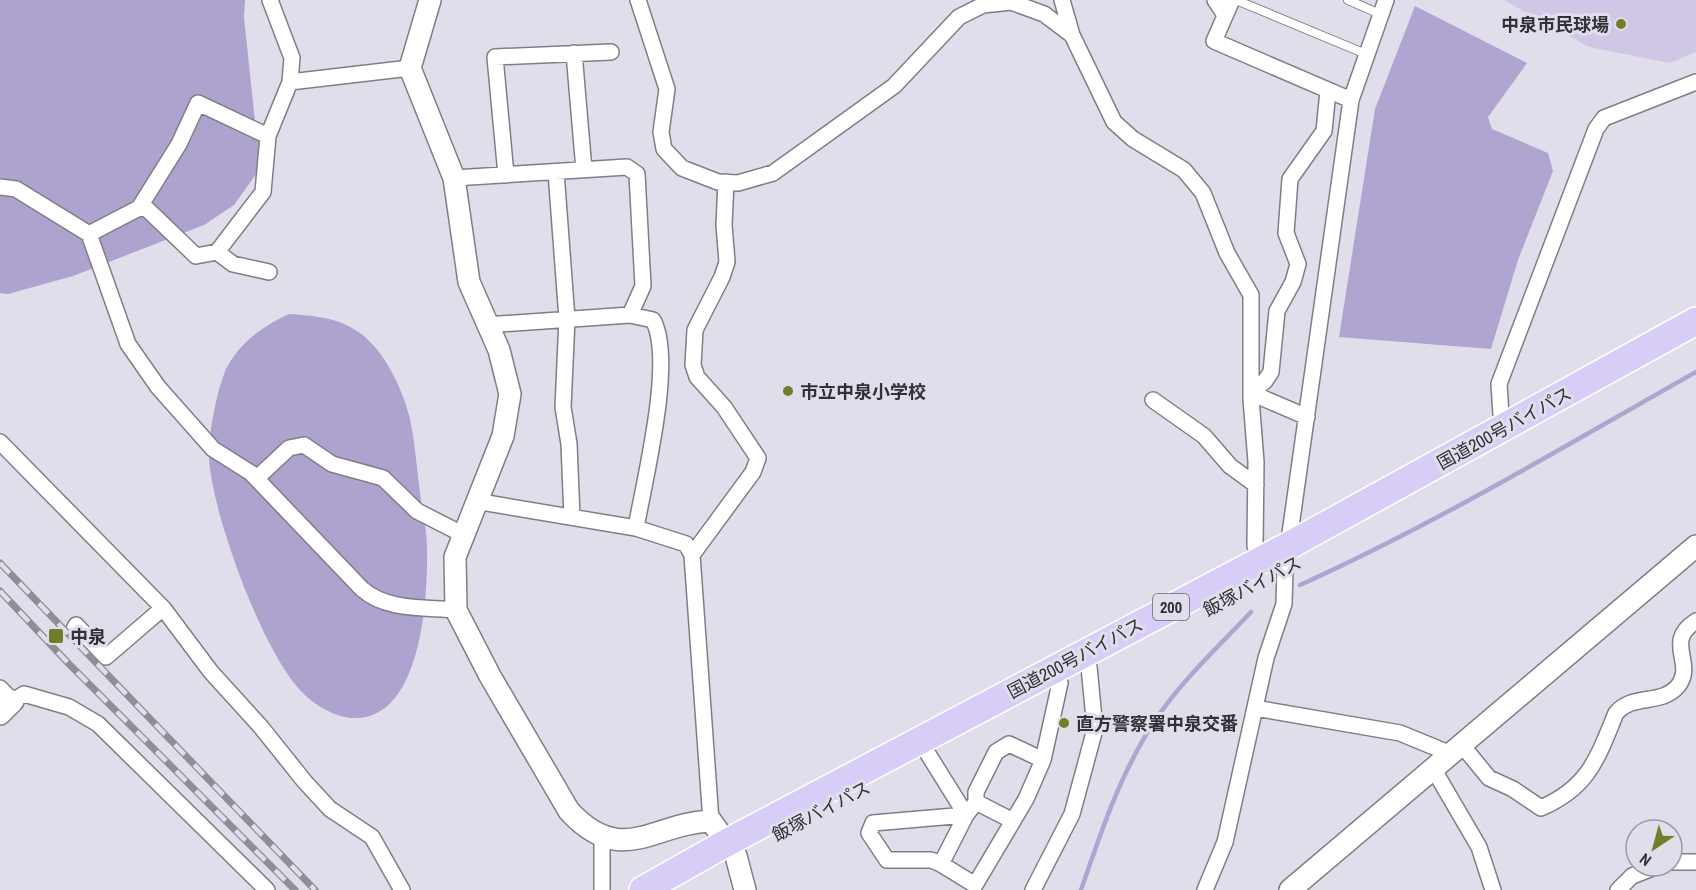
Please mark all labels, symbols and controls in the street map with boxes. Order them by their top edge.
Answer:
place label: 中泉市民球場 [1501,12,1609,37]
marker: 中泉市民球場 [1614,17,1628,31]
place label: 市立中泉小学校 [800,379,926,404]
street label: 国道200号バイパス [1432,381,1576,475]
marker: 市立中泉小学校 [781,384,795,398]
street label: 飯塚バイパス [1199,550,1305,622]
road number: 200 [1153,594,1189,620]
street label: 国道200号バイパス [1003,612,1147,704]
place label: 中泉 [70,624,106,649]
marker: 中泉 [47,627,65,645]
place label: 直方警察署中泉交番 [1076,711,1238,736]
marker: 直方警察署中泉交番 [1057,716,1071,730]
street label: 飯塚バイパス [768,775,874,847]
north arrow [1624,818,1684,878]
text: N [1635,848,1655,872]

